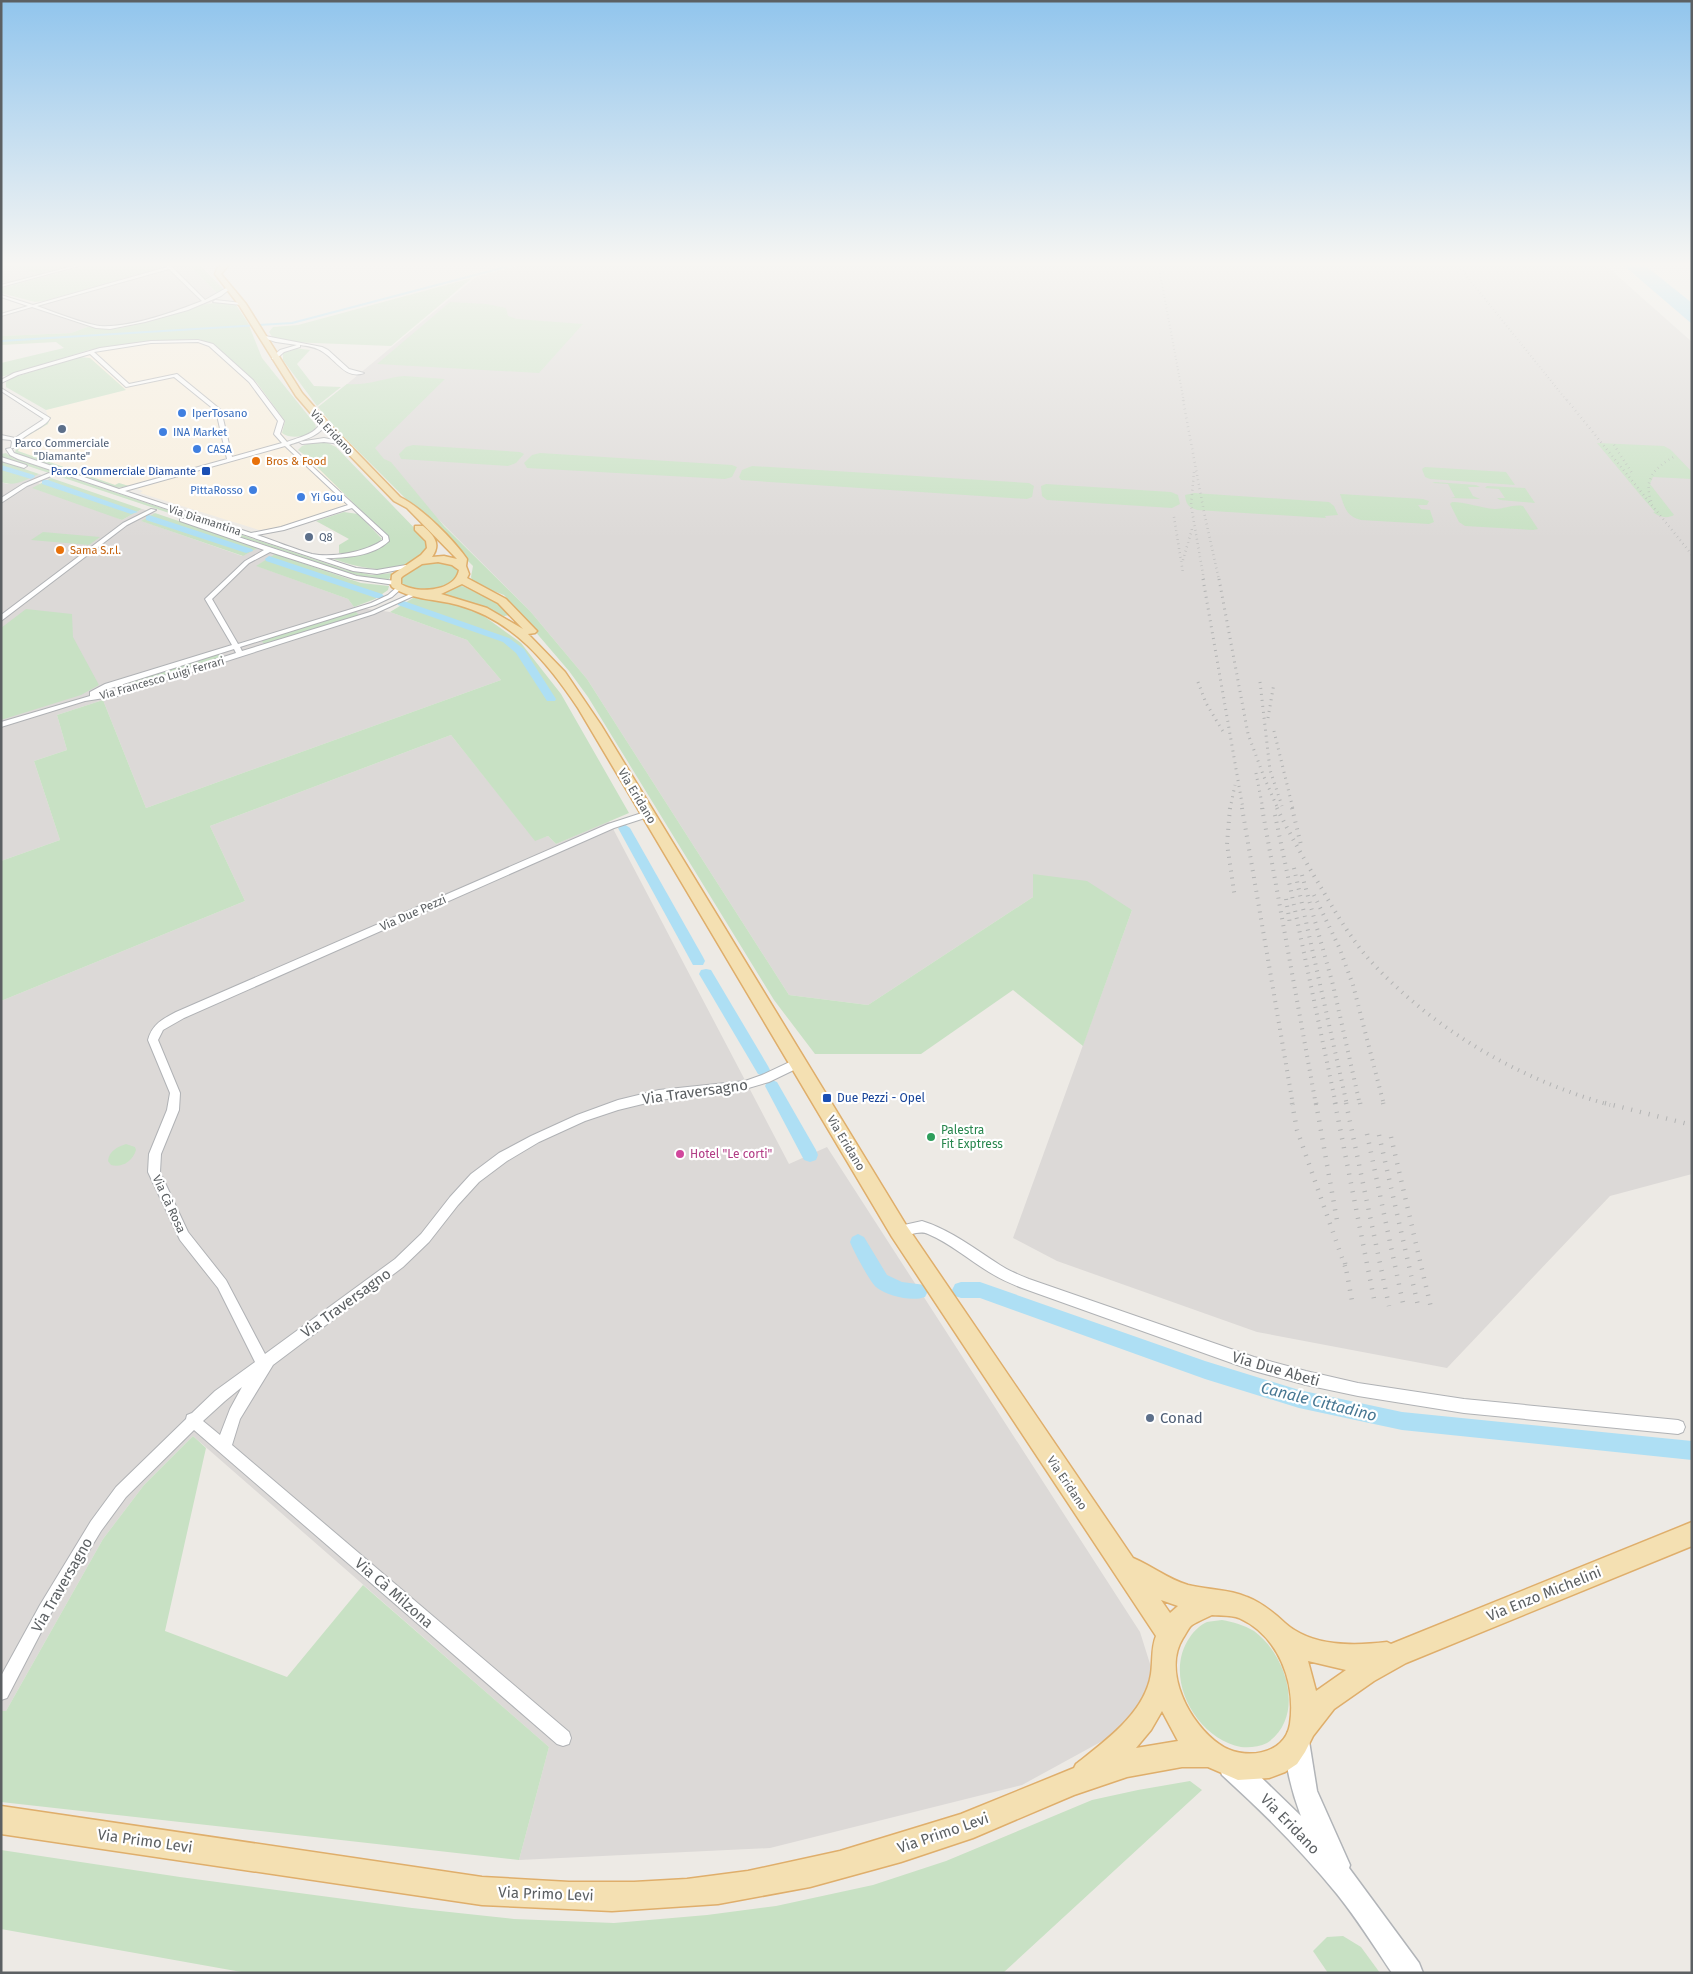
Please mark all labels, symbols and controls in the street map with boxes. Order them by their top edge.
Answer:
marker: IperTosano [176,407,188,419]
place label: IperTosano [192,407,247,420]
street label: Via Eridano [308,407,356,457]
marker: Parco Commerciale "Diamante" [56,423,68,435]
marker: INA Market [157,426,169,438]
place label: INA Market [173,426,227,439]
place label: Parco Commerciale "Diamante" [15,437,109,463]
marker: CASA [191,443,203,455]
place label: CASA [207,443,232,456]
marker: Bros & Food [250,455,262,467]
place label: Bros & Food [266,455,326,468]
place label: Parco Commerciale Diamante [51,465,196,478]
marker: Parco Commerciale Diamante [200,465,212,477]
place label: PittaRosso [190,484,243,497]
marker: PittaRosso [247,484,259,496]
marker: Yi Gou [295,491,307,503]
place label: Yi Gou [311,491,343,504]
street label: Via Diamantina [167,503,243,538]
marker: Q8 [303,531,315,543]
place label: Q8 [319,531,333,544]
marker: Sama S.r.l. [54,544,66,556]
place label: Sama S.r.l. [70,544,121,557]
street label: Via Francesco Luigi Ferrari [98,654,226,703]
street label: Via Eridano [615,766,659,826]
street label: Via Due Pezzi [378,892,448,934]
street label: Via Traversagno [641,1076,749,1108]
place label: Due Pezzi - Opel [837,1091,926,1105]
marker: Due Pezzi - Opel [821,1092,833,1104]
street label: Via Eridano [824,1113,868,1173]
place label: Palestra Fit Exptress [941,1123,1003,1151]
marker: Palestra Fit Exptress [925,1131,937,1143]
place label: Hotel "Le corti" [690,1147,773,1161]
marker: Hotel "Le corti" [674,1148,686,1160]
street label: Via Cà Rosa [150,1173,188,1235]
street label: Via Traversagno [298,1264,394,1342]
street label: Via Due Abeti [1230,1348,1322,1390]
water label: Canale Cittadino [1259,1378,1379,1425]
place label: Conad [1160,1409,1203,1427]
marker: Conad [1144,1412,1156,1424]
street label: Via Eridano [1044,1453,1090,1513]
street label: Via Traversagno [28,1534,96,1636]
street label: Via Cà Milzona [351,1554,437,1632]
street label: Via Enzo Michelini [1484,1563,1604,1625]
street label: Via Eridano [1257,1790,1323,1858]
street label: Via Primo Levi [895,1809,991,1857]
street label: Via Primo Levi [96,1825,194,1857]
street label: Via Primo Levi [498,1883,594,1905]

